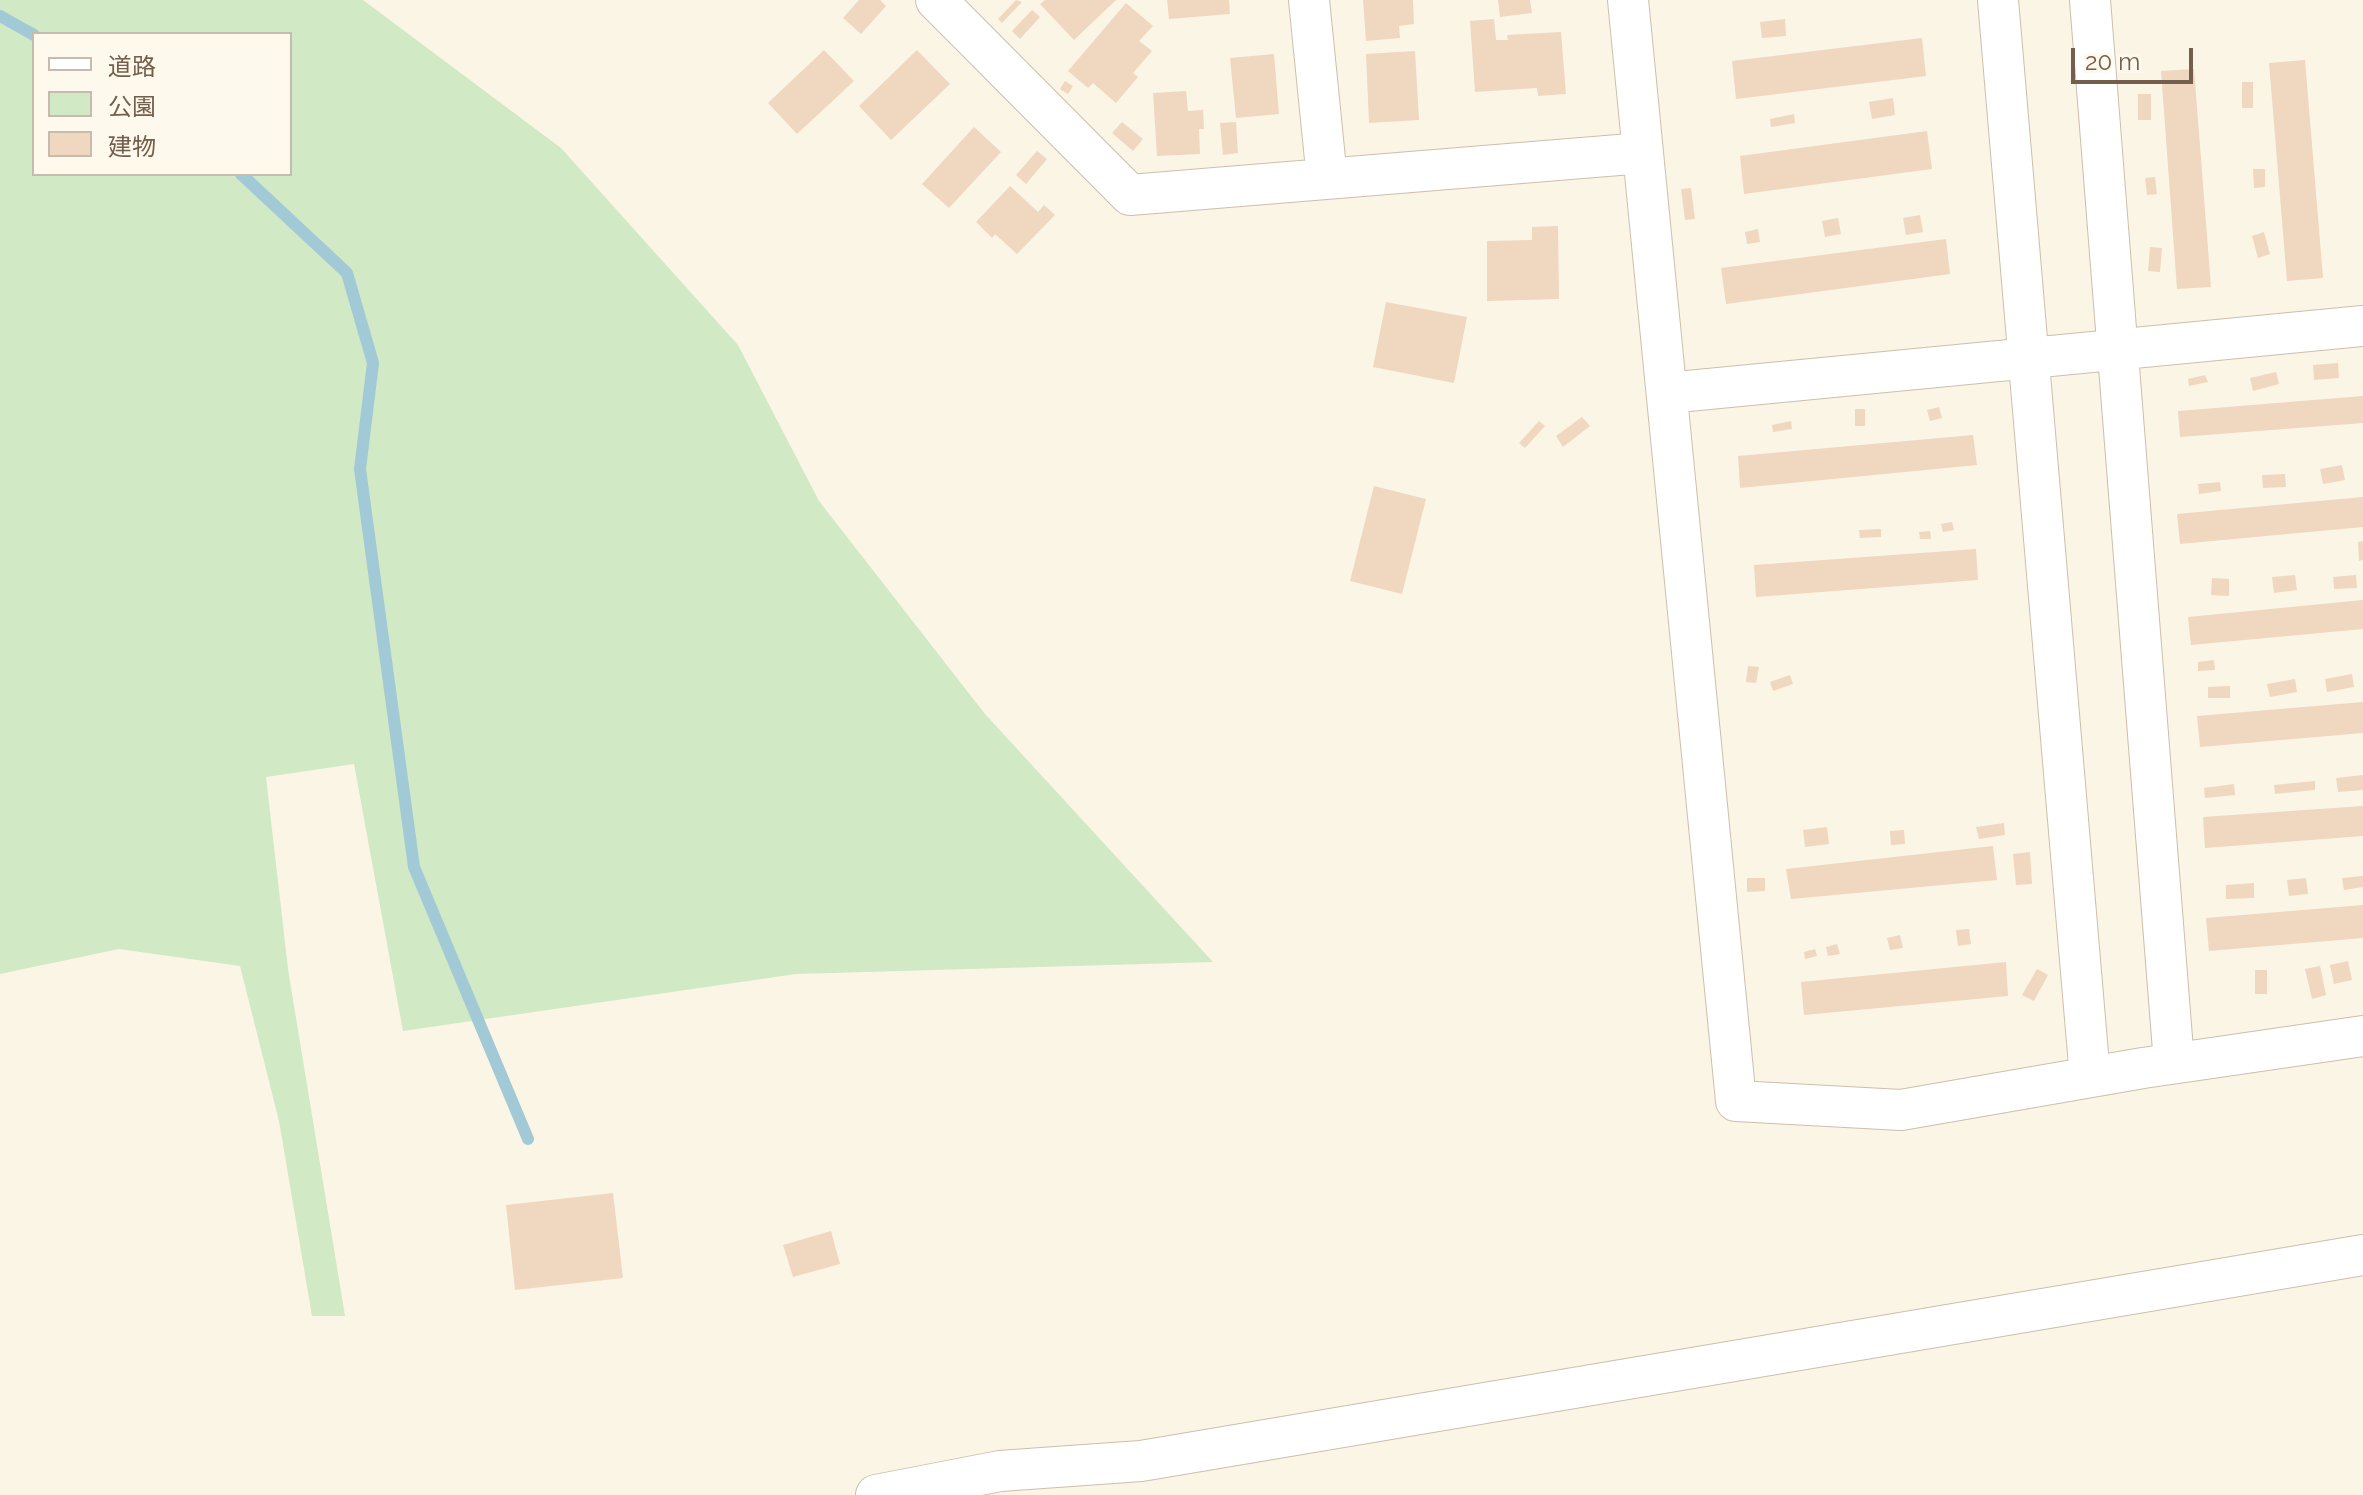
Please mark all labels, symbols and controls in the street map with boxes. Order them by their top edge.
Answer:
legend [32,32,292,176]
scale bar [2075,32,2197,82]
text: 20 m [2085,47,2140,76]
text: 道路 [108,52,156,81]
text: 公園 [108,92,156,121]
text: 建物 [108,132,156,161]

